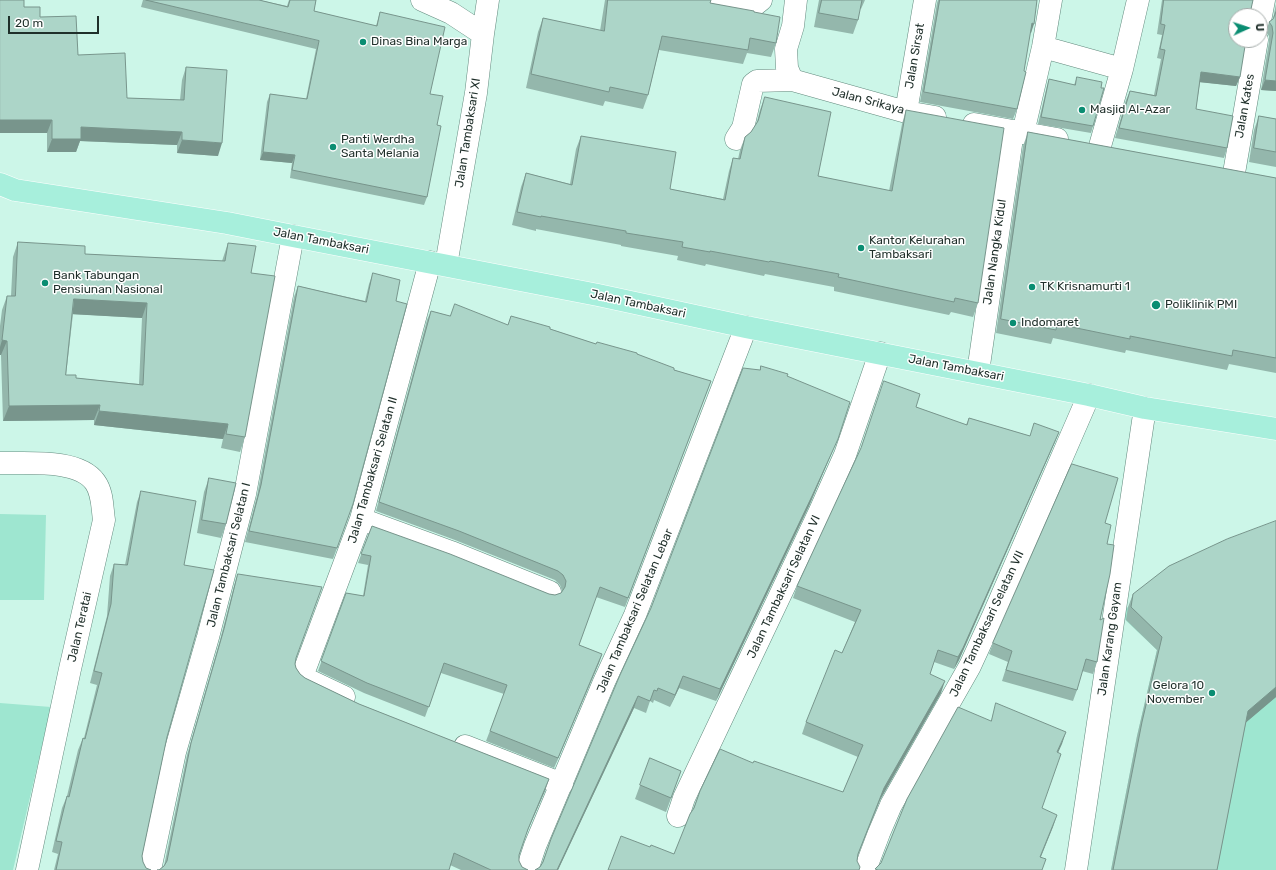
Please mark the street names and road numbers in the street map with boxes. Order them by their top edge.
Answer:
street label: Jalan Sirsat [902,22,928,90]
street label: Jalan Kates [1232,73,1258,139]
street label: Jalan Tambaksari XI [452,77,484,189]
street label: Jalan Srikaya [830,84,906,118]
street label: Jalan Nangka Kidul [980,198,1010,306]
street label: Jalan Tambaksari [272,225,370,257]
street label: Jalan Tambaksari [589,287,687,321]
street label: Jalan Tambaksari [907,352,1005,384]
street label: Jalan Tambaksari Selatan II [345,395,401,545]
street label: Jalan Tambaksari Selatan I [204,481,254,629]
street label: Jalan Tambaksari Selatan VI [744,513,824,661]
street label: Jalan Tambaksari Selatan Lebar [594,527,676,695]
street label: Jalan Tambaksari Selatan VII [947,549,1027,699]
street label: Jalan Karang Gayam [1095,581,1125,697]
street label: Jalan Teratai [65,590,95,664]

